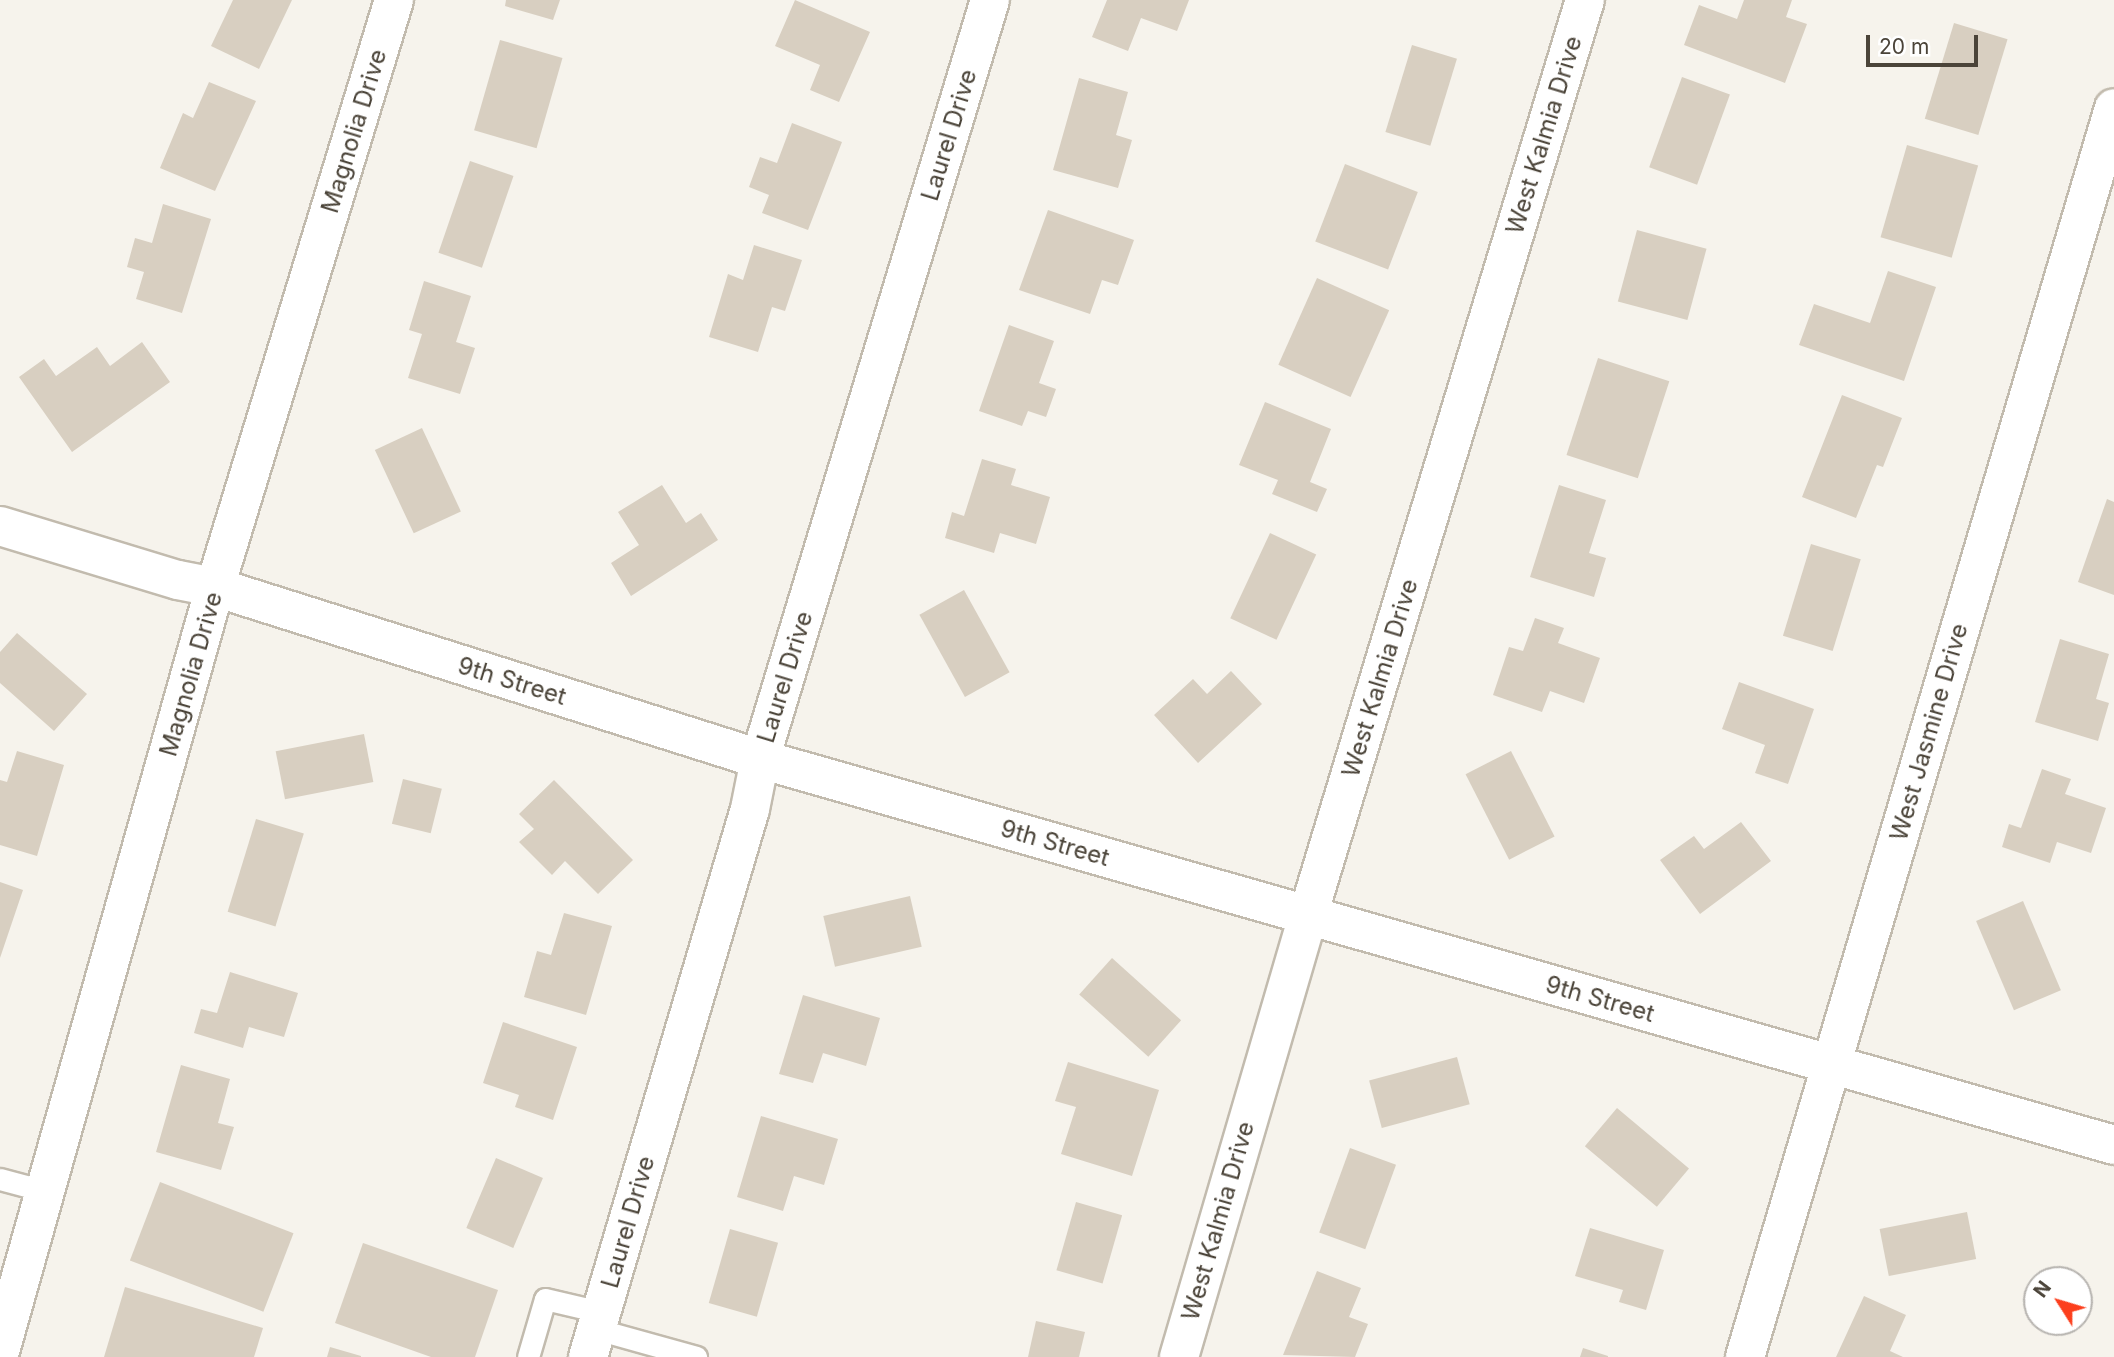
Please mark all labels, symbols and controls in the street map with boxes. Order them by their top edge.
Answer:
scale bar [1869,21,1981,65]
street label: West Kalmia Drive [1500,32,1588,238]
text: 20 m [1879,34,1929,59]
street label: Magnolia Drive [315,46,393,216]
street label: Laurel Drive [915,66,983,204]
street label: West Kalmia Drive [1336,575,1424,781]
street label: Magnolia Drive [154,588,228,760]
street label: Laurel Drive [751,608,819,746]
street label: West Jasmine Drive [1884,620,1974,844]
street label: 9th Street [454,651,570,711]
street label: 9th Street [997,814,1113,872]
street label: 9th Street [1542,970,1658,1028]
street label: West Kalmia Drive [1176,1118,1260,1324]
street label: Laurel Drive [595,1153,661,1291]
north arrow [2023,1266,2093,1336]
text: N [2029,1277,2056,1302]

